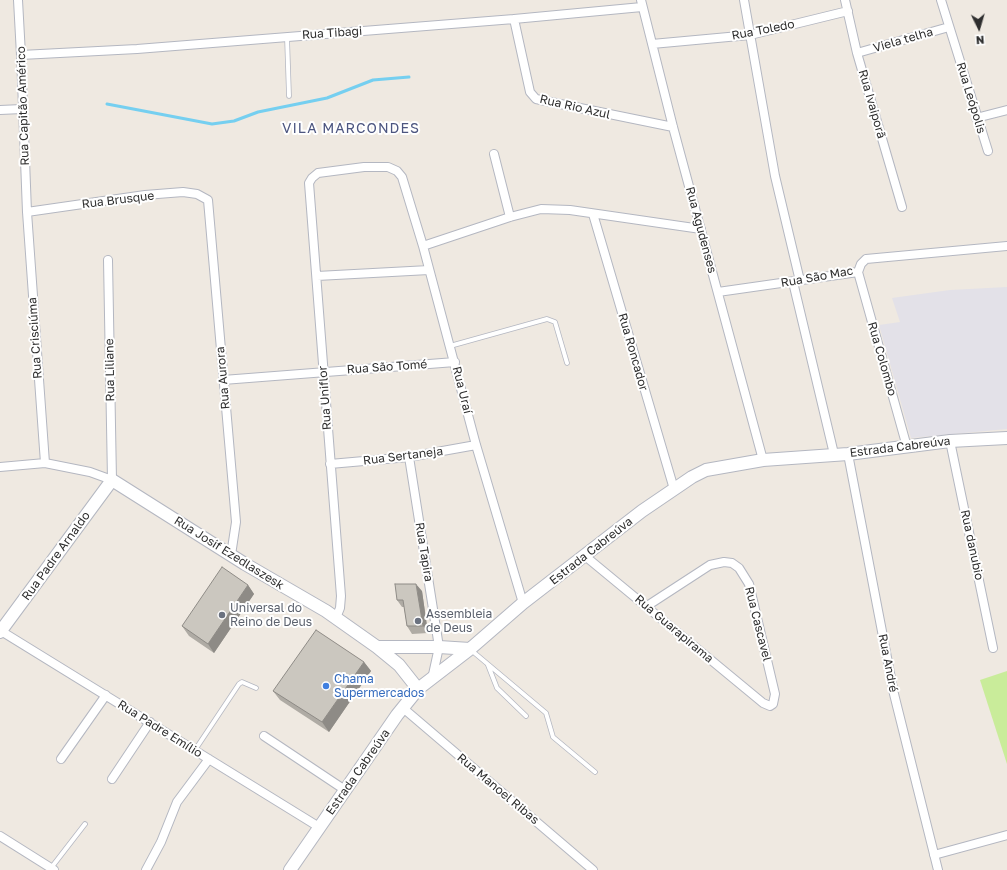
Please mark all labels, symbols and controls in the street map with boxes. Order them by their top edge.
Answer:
north arrow [959,8,999,48]
street label: Rua Toledo [730,17,796,43]
street label: Rua Tibagi [301,24,363,42]
street label: Viela telha [871,25,935,55]
text: N [975,34,985,47]
street label: Rua Capitão Américo [14,46,32,166]
street label: Rua Leópolis [953,61,989,135]
street label: Rua Ivaiporã [855,68,889,140]
street label: Rua Rio Azul [538,92,612,122]
district label: VILA MARCONDES [282,121,420,137]
street label: Rua Agudenses [683,185,719,275]
street label: Rua Brusque [81,188,155,212]
street label: Rua São Mac [780,264,854,290]
street label: Rua Crisciúma [25,297,45,379]
street label: Rua Roncador [615,311,651,393]
street label: Rua Colombo [865,320,899,398]
street label: Rua Liliane [102,338,118,402]
street label: Rua Aurora [213,346,233,410]
street label: Rua São Tomé [346,357,428,377]
street label: Rua Uniflor [316,365,334,431]
street label: Rua Uraí [449,365,475,415]
street label: Estrada Cabreúva [849,434,951,460]
street label: Rua Sertaneja [362,444,444,468]
street label: Rua Padre Arnaldo [19,509,93,603]
street label: Rua danubio [958,509,986,581]
street label: Rua Josif Ezedlaszesk [171,513,287,593]
street label: Estrada Cabreúva [547,514,635,588]
street label: Rua Tapira [412,521,436,583]
street label: Rua Cascavel [742,585,774,663]
street label: Rua Guarapirama [632,592,716,666]
place label: Universal do Reino de Deus [230,601,312,629]
place label: Assembleia de Deus [426,607,492,635]
marker: Universal do Reino de Deus [217,610,227,620]
marker: Assembleia de Deus [413,616,423,626]
street label: Rua André [875,633,901,693]
place label: Chama Supermercados [334,672,424,700]
marker: Chama Supermercados [321,681,331,691]
street label: Rua Padre Emílio [115,697,205,761]
street label: Estrada Cabreúva [323,726,393,818]
street label: Rua Manoel Ribas [454,751,542,827]

